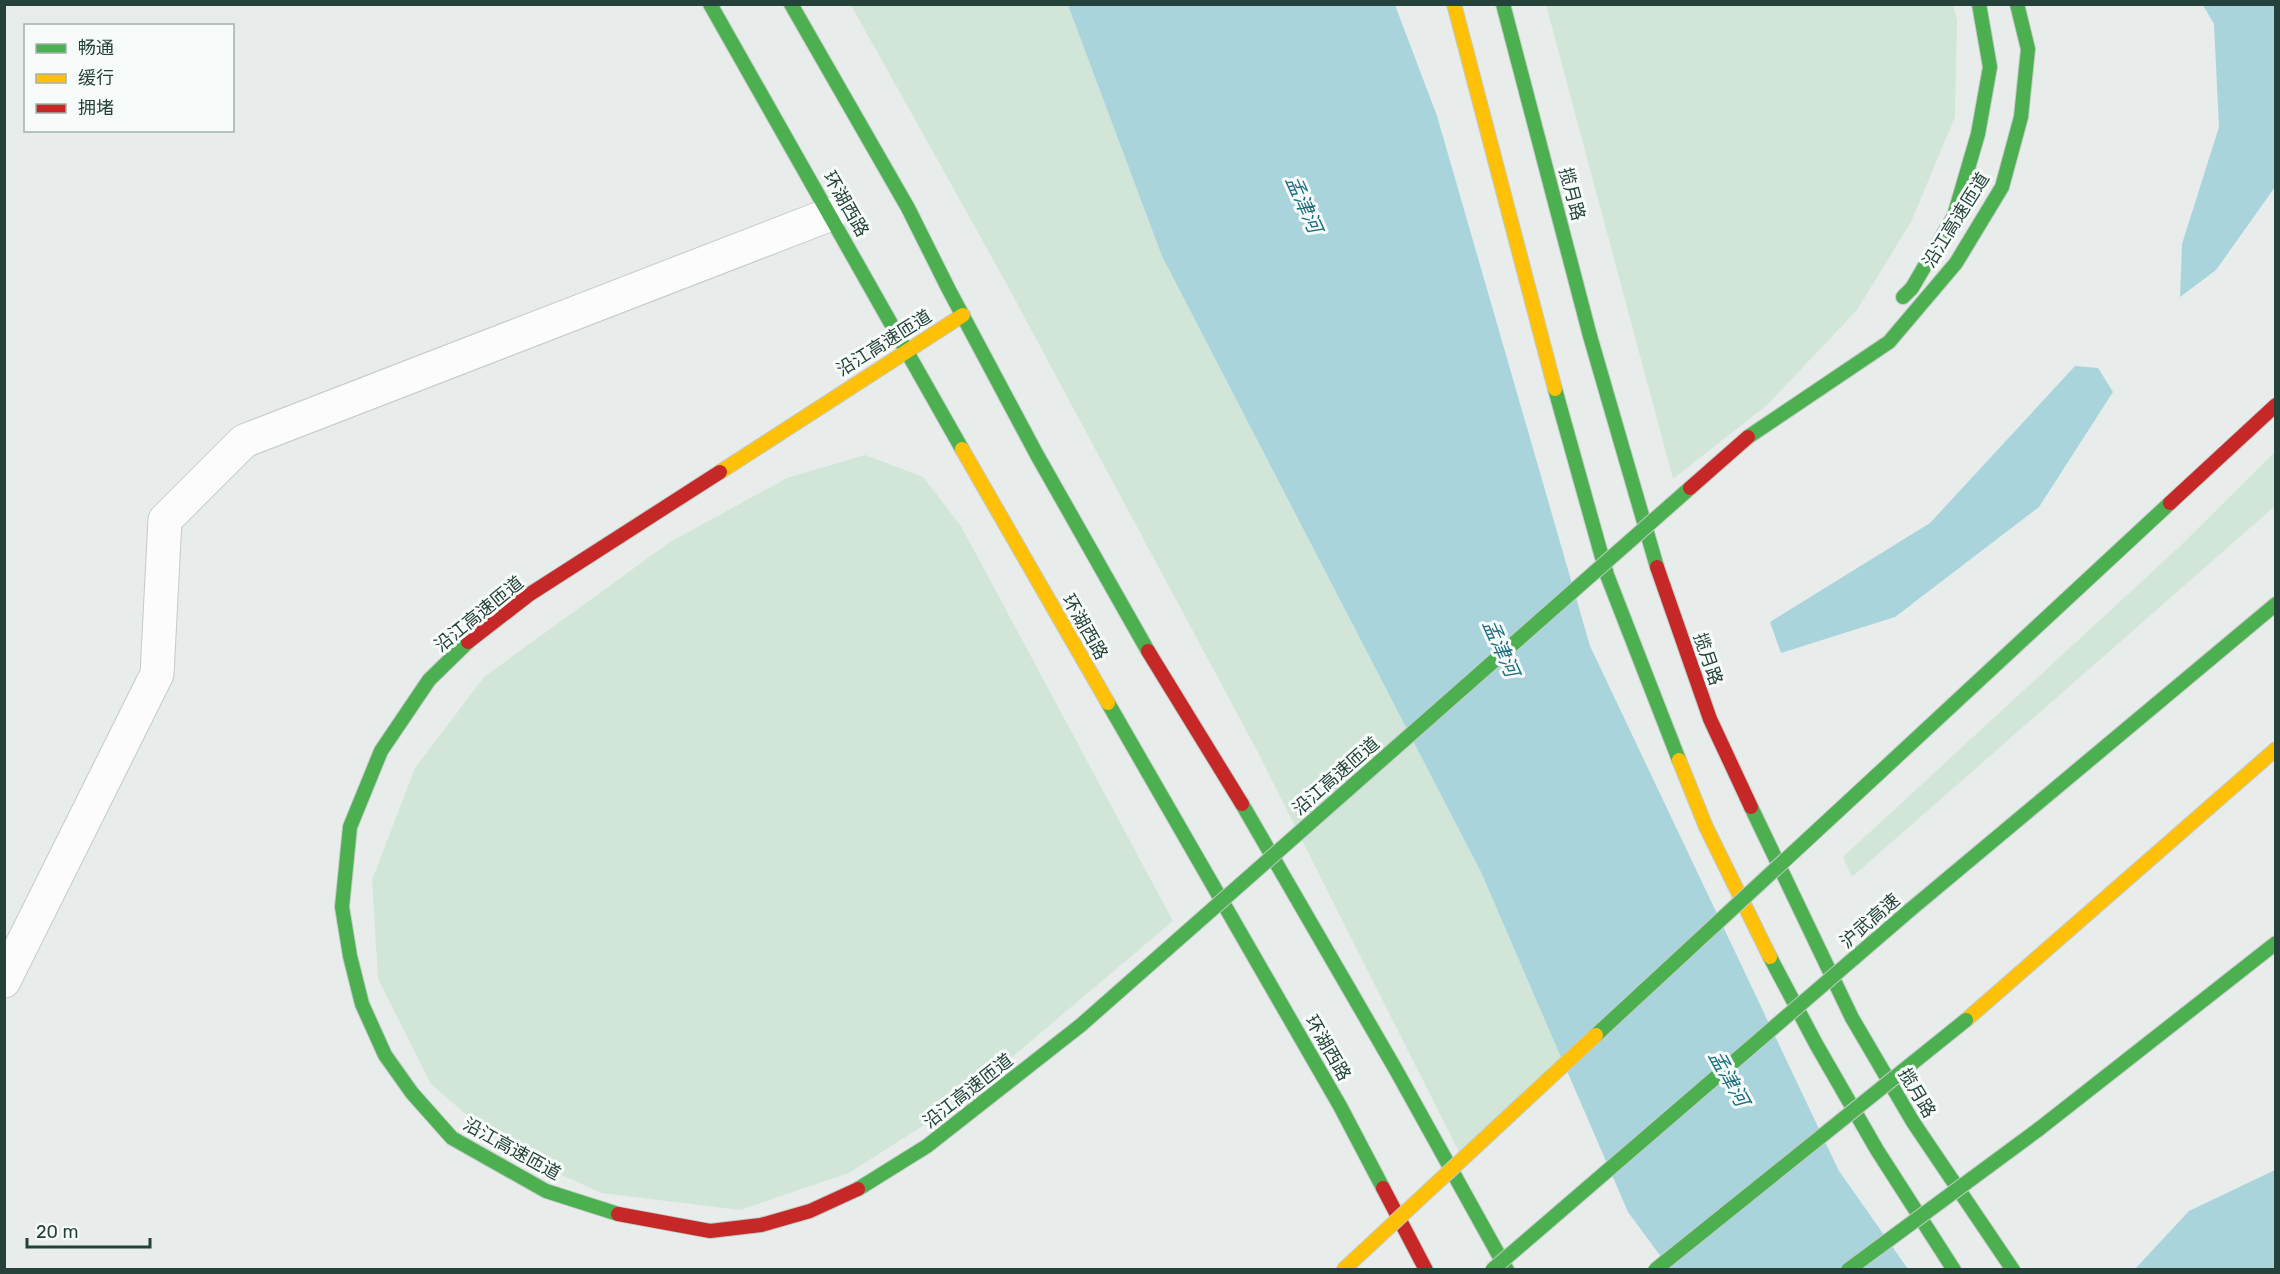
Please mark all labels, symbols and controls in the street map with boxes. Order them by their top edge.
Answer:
legend [24,24,234,132]
text: 畅通 [78,37,114,59]
text: 缓行 [78,67,114,89]
text: 拥堵 [78,97,114,119]
street label: 揽月路 [1554,165,1590,223]
street label: 环湖西路 [818,167,874,241]
street label: 沿江高速匝道 [1918,168,1994,272]
water label: 孟津河 [1281,172,1329,240]
street label: 沿江高速匝道 [832,305,936,381]
street label: 沿江高速匝道 [430,571,528,657]
street label: 环湖西路 [1057,590,1113,664]
water label: 孟津河 [1478,616,1526,684]
street label: 揽月路 [1689,630,1727,688]
street label: 沿江高速匝道 [1288,732,1384,820]
street label: 沪武高速 [1836,889,1904,953]
street label: 环湖西路 [1300,1011,1356,1085]
water label: 孟津河 [1704,1046,1756,1114]
street label: 沿江高速匝道 [919,1049,1017,1133]
street label: 揽月路 [1894,1064,1940,1122]
street label: 沿江高速匝道 [459,1113,565,1185]
scale bar [27,1211,150,1249]
text: 20 m [36,1221,78,1243]

